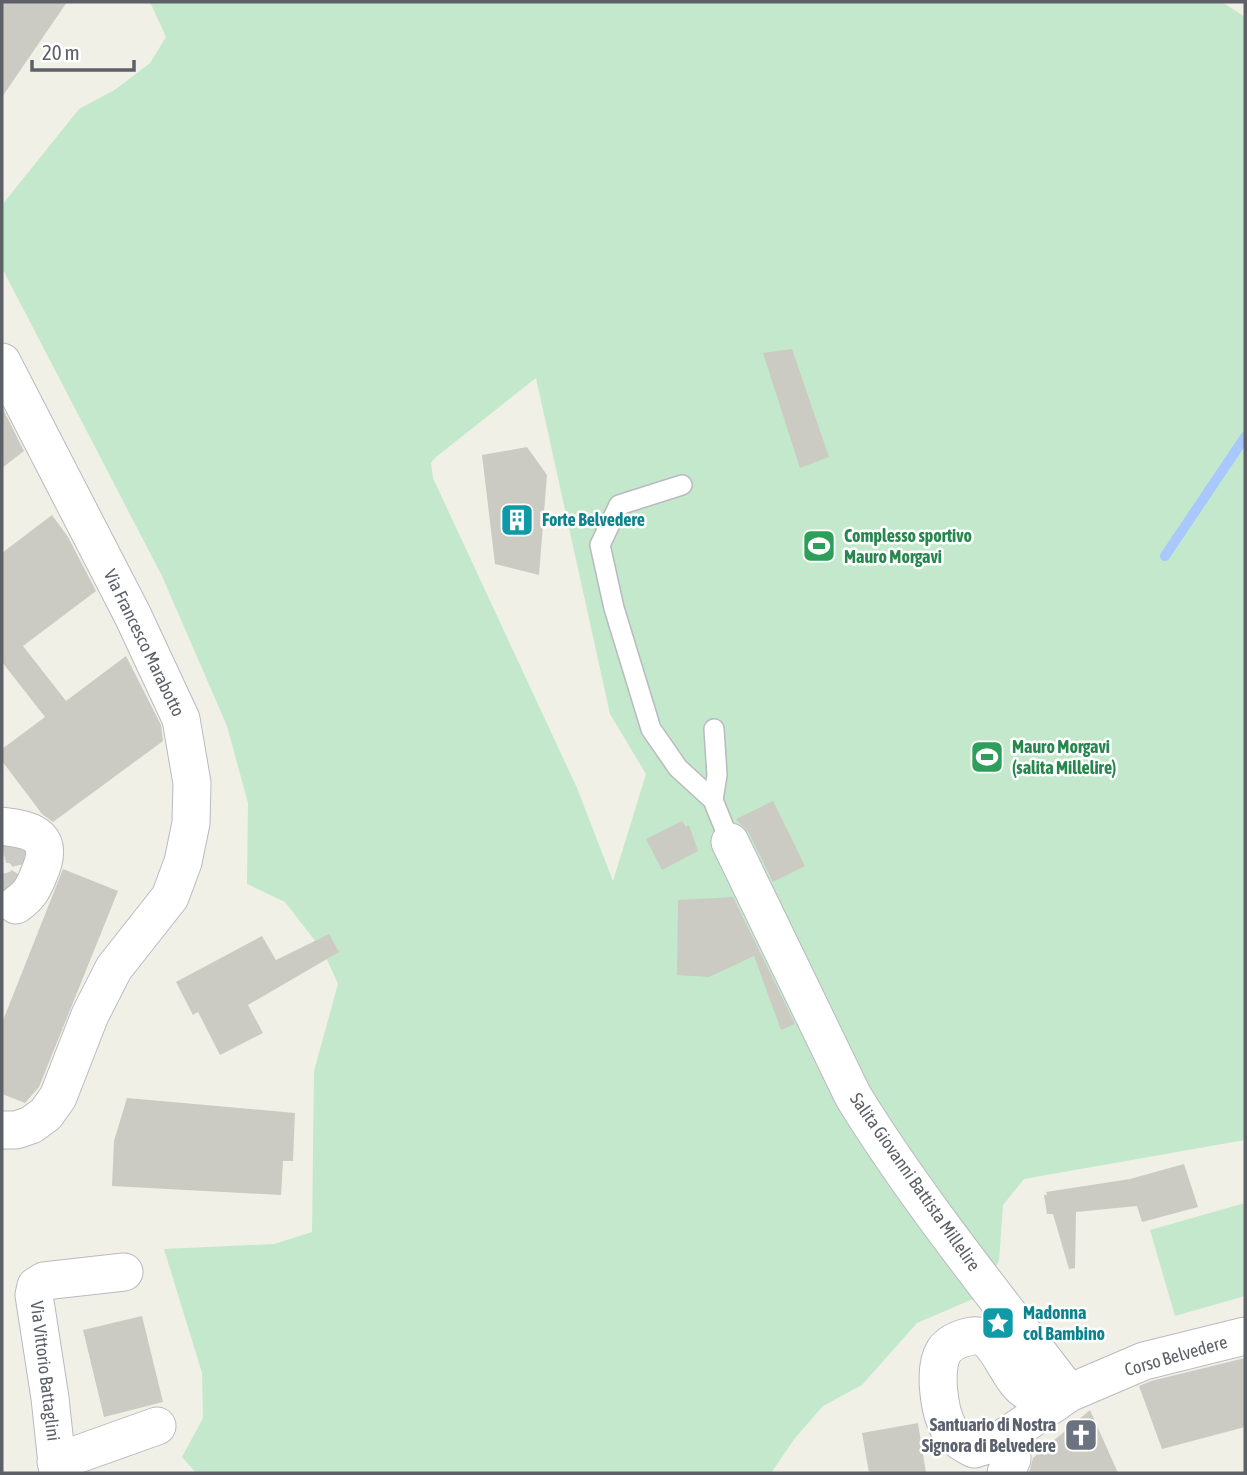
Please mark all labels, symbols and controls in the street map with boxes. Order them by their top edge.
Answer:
scale bar [32,28,133,72]
text: 20 m [42,40,80,64]
building icon: Forte Belvedere [498,501,536,539]
place label: Forte Belvedere [542,509,645,530]
place label: Complesso sportivo Mauro Morgavi [844,525,972,567]
sports icon: Complesso sportivo Mauro Morgavi [800,527,838,565]
street label: Via Francesco Marabotto [100,566,189,720]
place label: Mauro Morgavi (salita Millelire) [1012,736,1116,778]
sports icon: Mauro Morgavi (salita Millelire) [968,738,1006,776]
street label: Salita Giovanni Battista Millelire [846,1089,985,1275]
street label: Via Vittorio Battaglini [26,1300,65,1442]
place label: Madonna col Bambino [1023,1302,1105,1344]
place icon: Madonna col Bambino [979,1304,1017,1342]
street label: Corso Belvedere [1122,1331,1230,1380]
place label: Santuario di Nostra Signora di Belvedere [922,1414,1056,1456]
church icon: Santuario di Nostra Signora di Belvedere [1062,1416,1100,1454]

